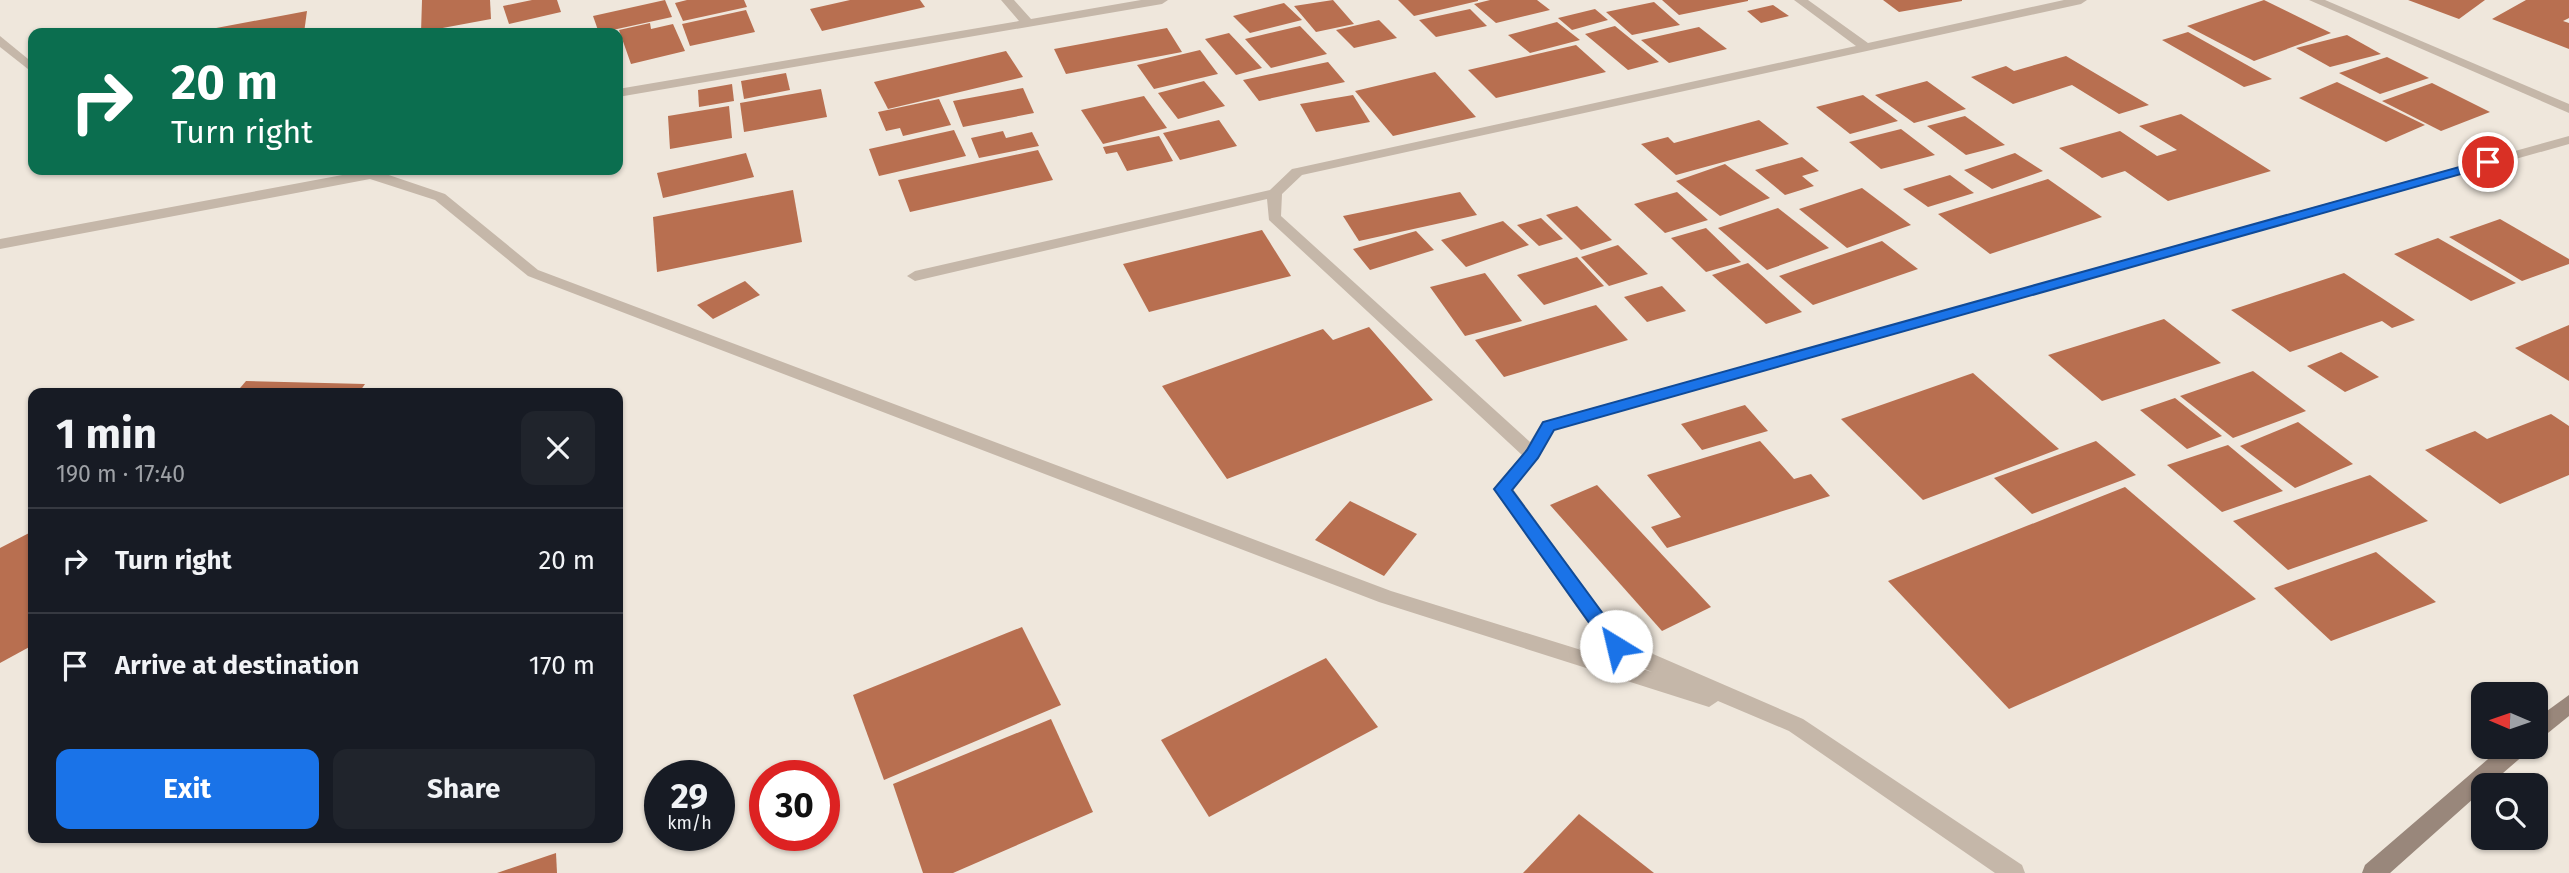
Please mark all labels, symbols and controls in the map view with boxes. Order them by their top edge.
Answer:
text: 20 m [171,53,278,112]
icon: right [56,56,147,147]
text: Turn right [171,113,313,151]
pin [2458,132,2518,192]
icon: arrive [2469,143,2507,181]
text: 1 min [56,409,157,459]
button: close [521,411,595,485]
text: 190 m · 17:40 [56,460,185,488]
icon: right [56,542,94,580]
text: Turn right [115,545,232,576]
text: 20 m [538,545,595,576]
position arrow [1579,609,1653,683]
icon: arrive [56,647,94,685]
text: Arrive at destination [115,650,359,681]
text: 170 m [529,650,595,681]
north arrow [2471,682,2548,760]
map controls [2471,682,2548,850]
button: Exit [56,749,319,829]
button: Share [333,749,595,829]
speed limit sign: 30 [749,760,840,851]
button: search [2471,773,2548,850]
text: 29 [671,775,708,817]
text: km/h [667,812,712,834]

